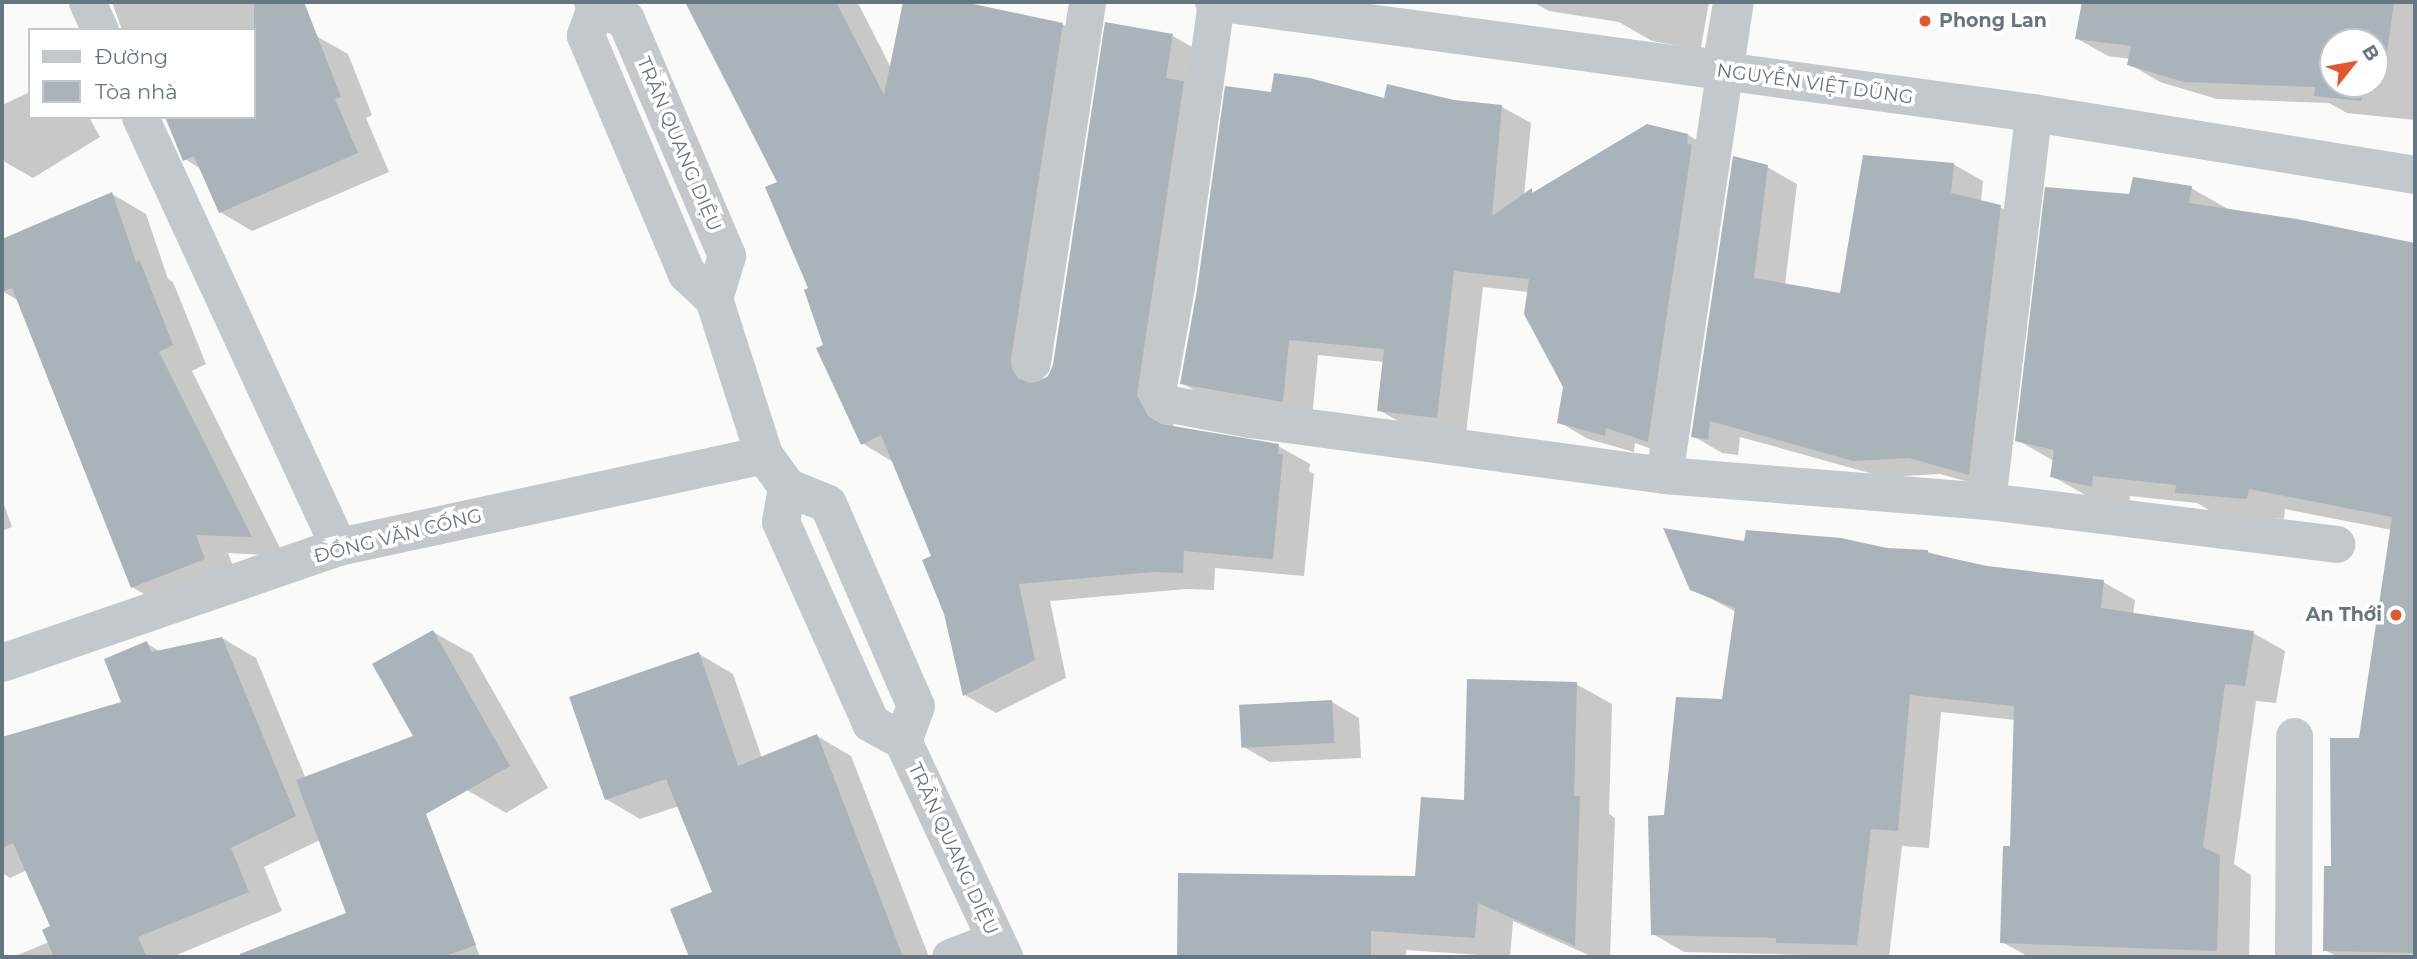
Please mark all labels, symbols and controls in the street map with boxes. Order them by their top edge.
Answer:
place label: Phong Lan [1939,10,2047,32]
marker: Phong Lan [1917,13,1933,29]
legend [28,28,256,119]
north arrow [2319,28,2389,98]
text: B [2357,41,2384,65]
text: Đường [95,44,168,69]
street label: TRẦN QUANG DIỆU [632,53,726,235]
street label: NGUYỄN VIỆT DŨNG [1715,59,1915,109]
text: Tòa nhà [95,79,178,104]
street label: ĐỒNG VĂN CỐNG [312,504,484,568]
place label: An Thới [2306,604,2382,626]
marker: An Thới [2388,607,2404,623]
street label: TRẦN QUANG DIỆU [903,759,1003,939]

